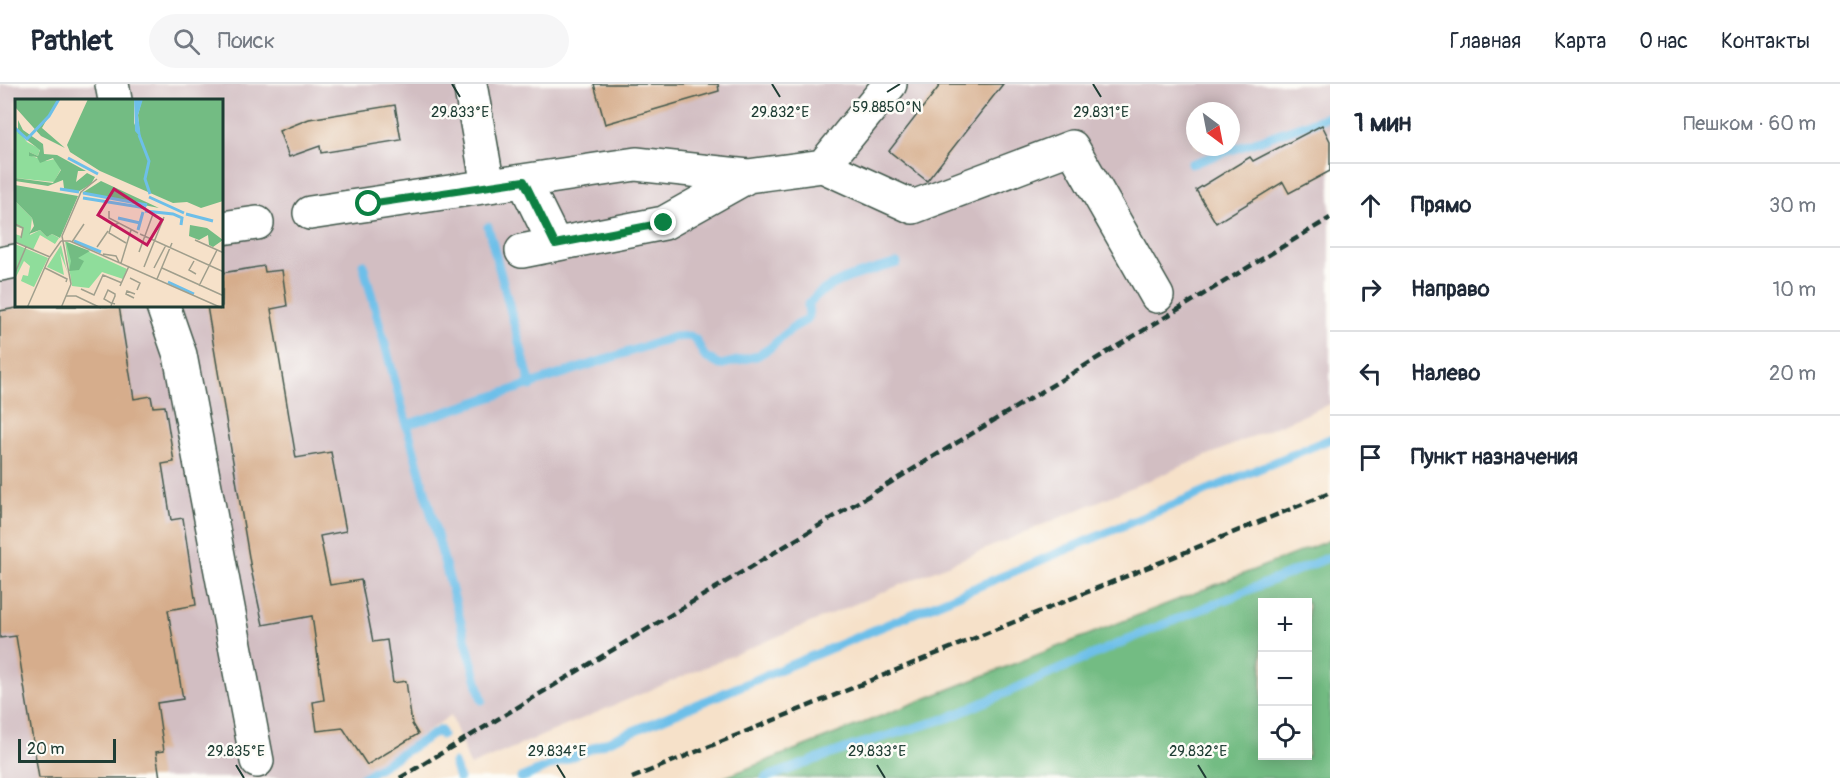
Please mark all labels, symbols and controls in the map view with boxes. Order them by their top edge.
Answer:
search box [149,14,569,68]
text: Pathlet [30,24,113,59]
icon: search [170,25,203,58]
text: Поиск [218,27,275,55]
text: Главная [1450,28,1521,55]
text: Карта [1554,28,1606,55]
text: О нас [1639,28,1688,55]
text: Контакты [1721,28,1810,55]
text: 59.8850°N [852,98,922,117]
inset map [15,99,224,308]
north arrow [1186,102,1240,156]
text: 29.833°E [431,103,489,122]
text: 29.832°E [751,103,809,122]
text: 29.831°E [1073,103,1129,122]
text: 1 мин [1354,107,1412,139]
text: Пешком · 60 m [1683,111,1816,136]
icon: ahead [1354,189,1387,222]
route start [355,190,381,216]
text: Прямо [1411,191,1471,219]
text: 30 m [1769,193,1816,218]
route end [650,209,676,235]
icon: right [1354,273,1387,306]
text: Направо [1411,275,1490,303]
text: 10 m [1772,277,1816,302]
icon: left [1354,357,1387,390]
text: Налево [1411,359,1480,387]
text: 20 m [1769,361,1816,386]
icon: arrive [1354,441,1387,474]
text: Пункт назначения [1411,443,1578,471]
map controls [1258,598,1312,760]
button: + [1258,598,1312,652]
button: − [1258,652,1312,706]
button: locate [1258,706,1312,760]
scale bar [18,736,116,764]
text: 20 m [27,739,65,759]
text: 29.835°E [207,742,265,761]
text: 29.834°E [528,742,586,761]
text: 29.833°E [848,742,906,761]
text: 29.832°E [1169,742,1227,761]

